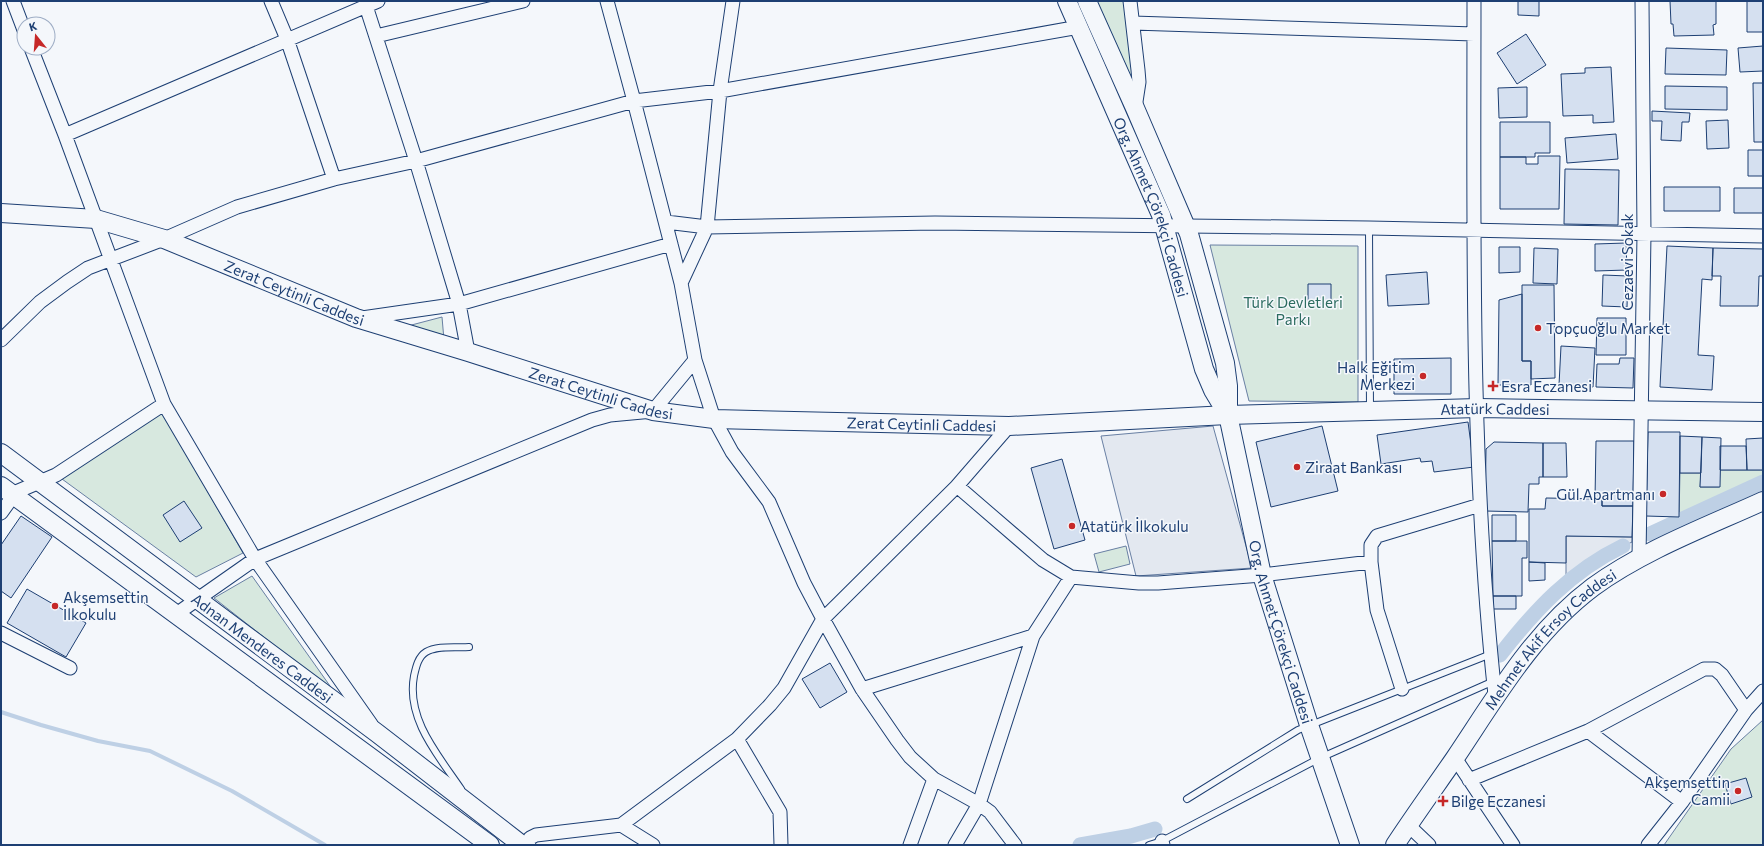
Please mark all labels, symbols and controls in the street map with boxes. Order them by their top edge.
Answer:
north arrow [16,16,56,56]
text: K [27,19,39,33]
street label: Org. Ahmet Çörekçi Caddesi [1110,114,1192,299]
street label: Cezaevi Sokak [1618,213,1636,311]
street label: Zerat Ceytinli Caddesi [222,256,366,329]
park label: Türk Devletleri Parkı [1243,293,1343,328]
place label: Topçuoğlu Market [1546,319,1670,337]
marker: Topçuoğlu Market [1533,323,1543,333]
place label: Halk Eğitim Merkezi [1337,358,1415,393]
street label: Zerat Ceytinli Caddesi [527,363,674,423]
marker: Halk Eğitim Merkezi [1418,371,1428,381]
place label: Esra Eczanesi [1501,377,1592,395]
marker: Esra Eczanesi [1488,381,1498,391]
street label: Atatürk Caddesi [1440,399,1550,418]
street label: Zerat Ceytinli Caddesi [846,413,997,435]
place label: Ziraat Bankası [1305,458,1402,476]
marker: Ziraat Bankası [1292,462,1302,472]
place label: Gül Apartmanı [1556,485,1655,503]
marker: Gül Apartmanı [1658,489,1668,499]
place label: Atatürk İlkokulu [1080,517,1189,535]
marker: Atatürk İlkokulu [1067,521,1077,531]
street label: Org. Ahmet Çörekçi Caddesi [1246,539,1317,726]
street label: Mehmet Akif Ersoy Caddesi [1480,565,1619,713]
place label: Akşemsettin İlkokulu [63,588,149,623]
street label: Adnan Menderes Caddesi [188,589,337,706]
marker: Akşemsettin İlkokulu [50,601,60,611]
place label: Akşemsettin Camii [1644,773,1730,808]
marker: Akşemsettin Camii [1733,786,1743,796]
place label: Bilge Eczanesi [1451,792,1546,810]
marker: Bilge Eczanesi [1438,796,1448,806]

